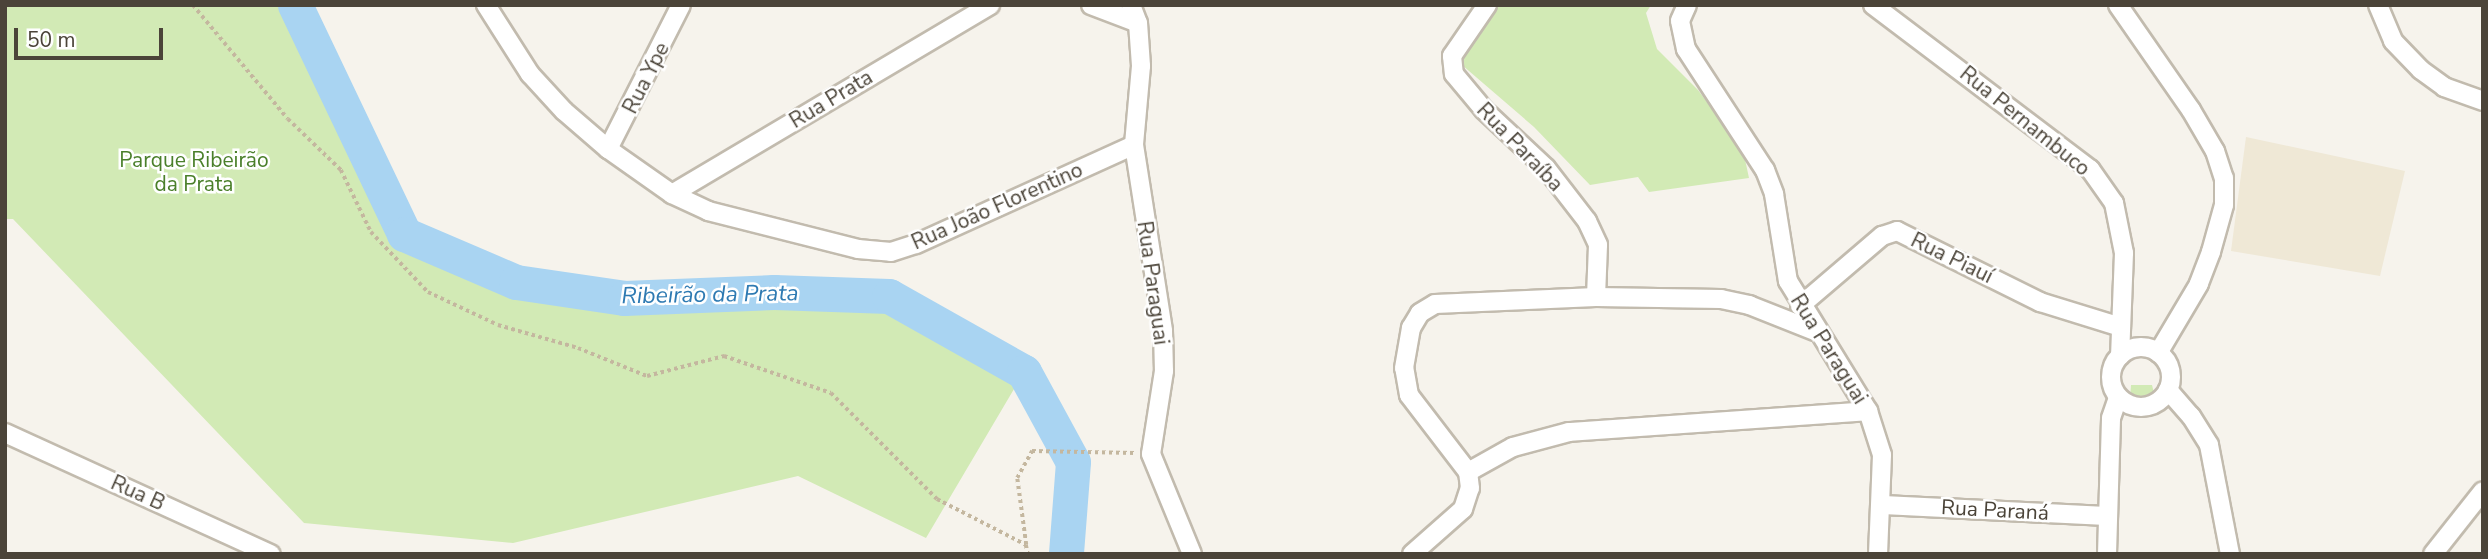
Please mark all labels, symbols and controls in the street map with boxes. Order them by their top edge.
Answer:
scale bar [18,14,166,58]
text: 50 m [27,26,76,54]
street label: Rua Ype [617,38,675,118]
street label: Rua Pernambuco [1955,61,2095,181]
street label: Rua Prata [785,64,877,134]
street label: Rua Paraíba [1472,97,1568,197]
park label: Parque Ribeirão da Prata [119,147,269,197]
street label: Rua João Florentino [908,157,1086,255]
street label: Rua Paraguai [1132,219,1174,347]
street label: Rua Piauí [1907,227,1997,289]
water label: Ribeirão da Prata [621,280,799,310]
street label: Rua Paraguai [1785,289,1873,409]
street label: Rua B [107,470,169,516]
street label: Rua Paraná [1940,495,2050,525]

